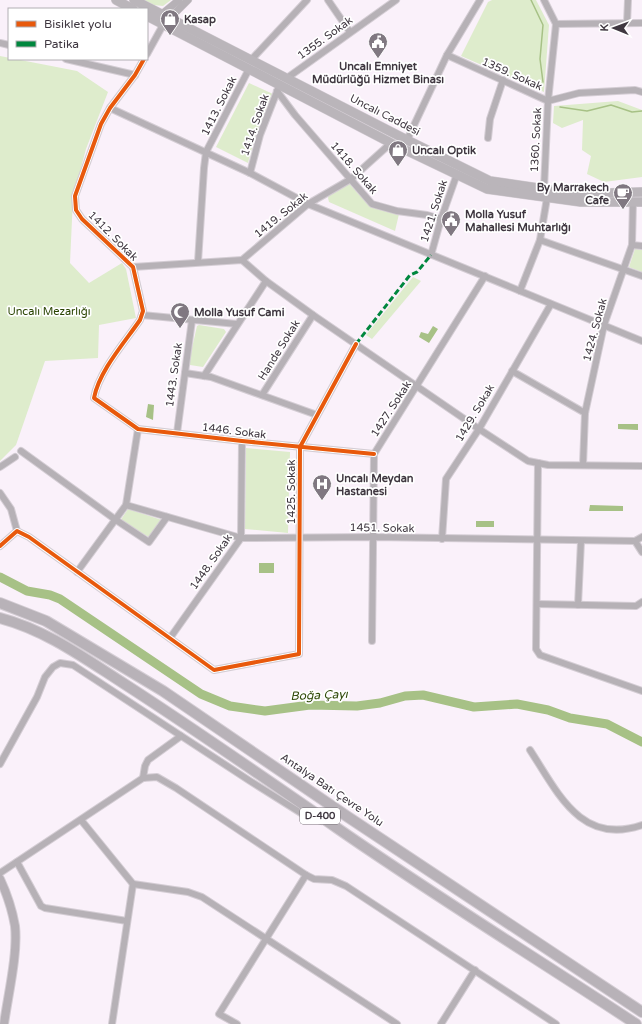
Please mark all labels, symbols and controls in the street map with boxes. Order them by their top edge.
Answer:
legend [8,8,148,60]
shop icon: Kasap [159,8,181,36]
north arrow [594,8,634,48]
place label: Kasap [184,13,216,27]
street label: 1355. Sokak [295,14,355,62]
text: Bisiklet yolu [44,17,112,31]
text: K [598,23,611,32]
public building icon: Uncalı Emniyet Müdürlüğü Hizmet Binası [367,31,389,59]
text: Patika [44,37,79,51]
street label: 1359. Sokak [480,55,544,93]
place label: Uncalı Emniyet Müdürlüğü Hizmet Binası [312,60,444,87]
street label: 1413. Sokak [198,74,240,138]
street label: 1414. Sokak [238,92,272,158]
street label: Uncalı Caddesi [348,92,422,138]
street label: 1360. Sokak [528,107,544,173]
street label: 1418. Sokak [328,139,380,197]
shop icon: Uncalı Optik [387,139,409,167]
place label: Uncalı Optik [412,144,476,158]
street label: 1421. Sokak [418,178,450,244]
place label: By Marrakech Cafe [537,181,610,207]
cafe icon: By Marrakech Cafe [612,182,634,210]
street label: 1419. Sokak [252,190,310,240]
street label: 1412. Sokak [85,208,141,264]
place label: Molla Yusuf Mahallesi Muhtarlığı [465,208,571,235]
public building icon: Molla Yusuf Mahallesi Muhtarlığı [440,209,462,237]
street label: 1424. Sokak [580,297,610,363]
mosque icon: Molla Yusuf Cami [169,301,191,329]
park label: Uncalı Mezarlığı [8,305,90,318]
place label: Molla Yusuf Cami [194,306,285,319]
street label: Hande Sokak [255,317,303,383]
street label: 1443. Sokak [163,342,185,408]
street label: 1427. Sokak [368,378,414,440]
street label: 1429. Sokak [453,382,497,444]
street label: 1446. Sokak [201,421,267,441]
street label: 1425. Sokak [285,460,298,524]
place label: Uncalı Meydan Hastanesi [336,472,414,498]
hospital icon: Uncalı Meydan Hastanesi [311,473,333,501]
street label: 1451. Sokak [349,521,415,535]
street label: 1448. Sokak [187,532,235,592]
water label: Boğa Çayı [290,687,349,703]
street label: Antalya Batı Çevre Yolu [278,751,386,829]
road number: D-400 [300,808,340,824]

